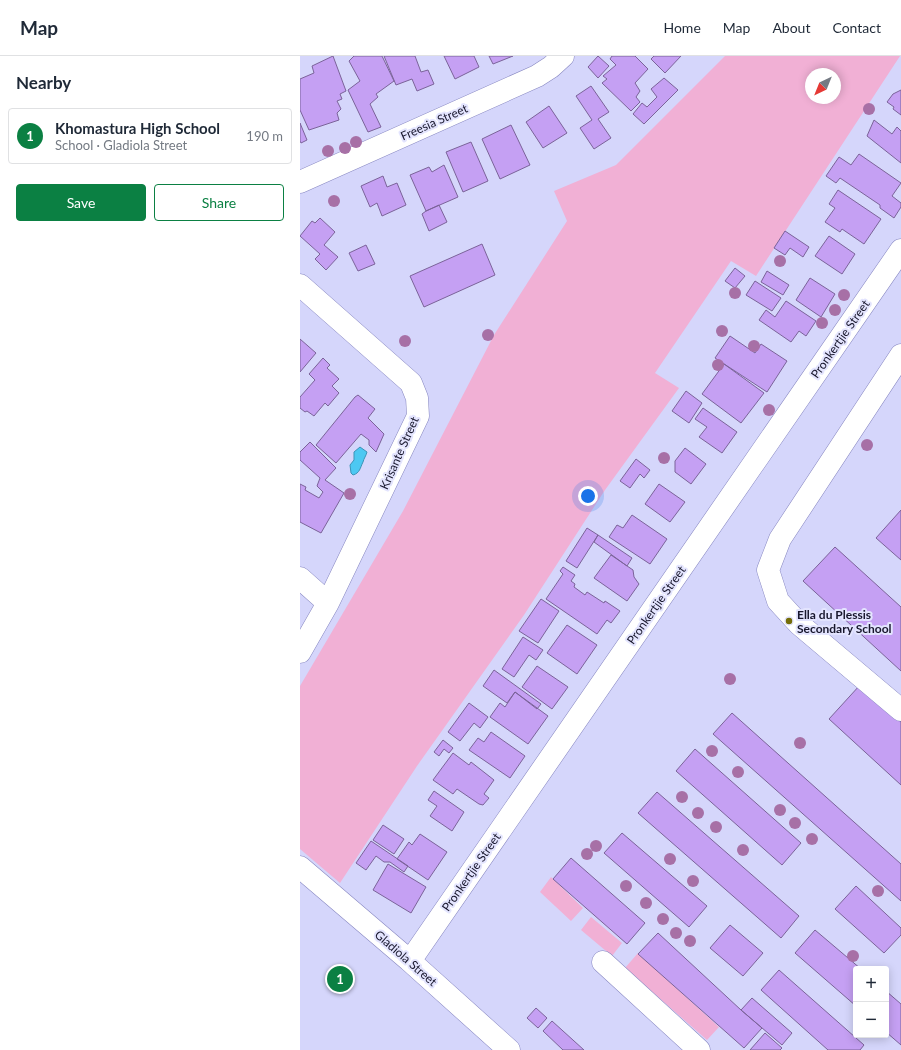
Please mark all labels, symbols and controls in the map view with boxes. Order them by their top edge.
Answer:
text: Map [20,16,58,39]
text: Home [663,19,701,36]
text: Map [723,19,750,36]
text: About [772,19,810,36]
text: Contact [832,19,881,36]
north arrow [805,68,841,104]
text: Nearby [16,72,71,93]
street label: Freesia Street [398,100,470,143]
text: Khomastura High School [55,119,220,137]
text: 1 [26,128,34,144]
text: 190 m [246,128,283,144]
text: School · Gladiola Street [55,137,187,153]
button: Save [16,184,146,221]
button: Share [154,184,284,221]
street label: Pronkertjie Street [807,296,873,381]
street label: Krisante Street [376,414,422,492]
your location [578,486,598,506]
street label: Pronkertjie Street [623,562,689,647]
place label: Ella du Plessis Secondary School [797,607,892,636]
marker: Ella du Plessis Secondary School [784,616,794,626]
street label: Pronkertjie Street [438,829,504,914]
street label: Gladiola Street [372,927,441,989]
pin: 1 [327,964,353,994]
map controls [853,966,889,1038]
button: + [853,966,889,1002]
button: − [853,1002,889,1038]

